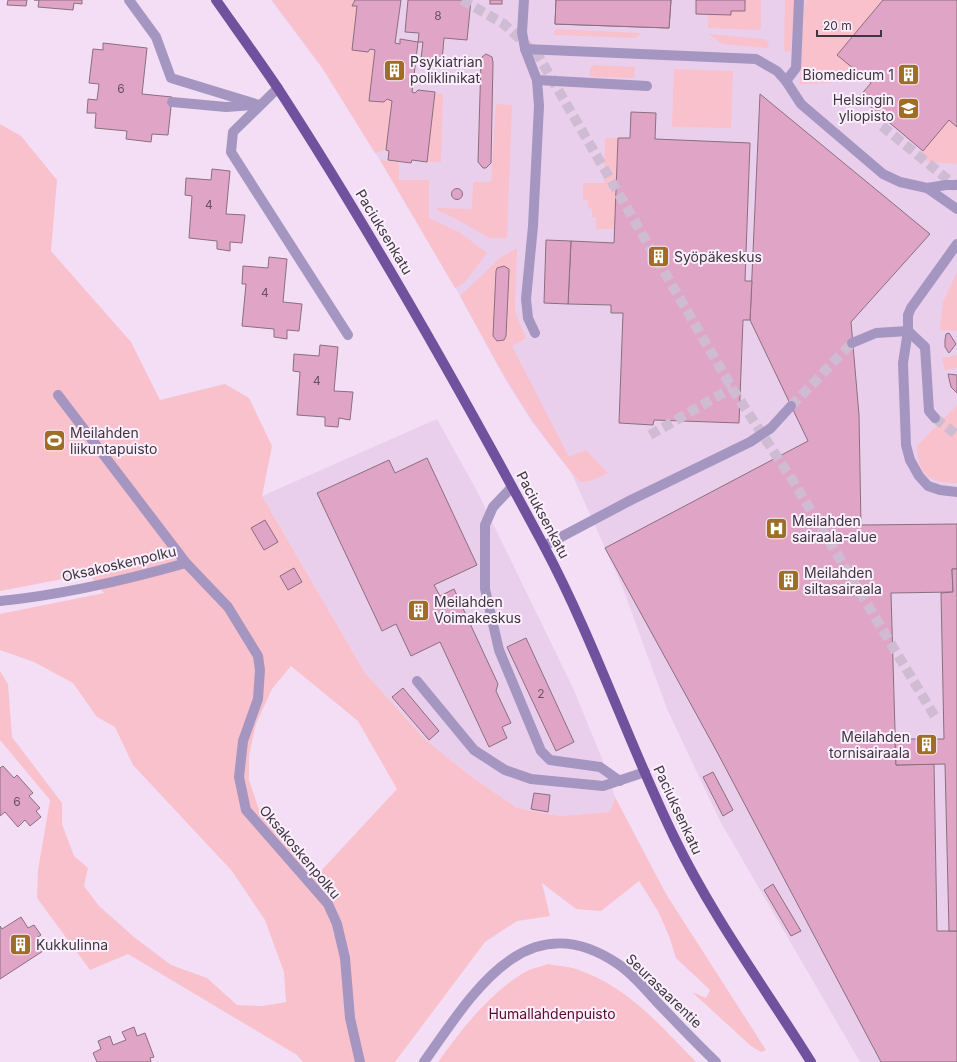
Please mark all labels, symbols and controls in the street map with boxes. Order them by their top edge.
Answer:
house number: 8 [434,8,442,23]
scale bar [817,12,881,38]
text: 20 m [823,18,852,33]
place label: Psykiatrian poliklinikat [410,53,483,86]
building icon: Psykiatrian poliklinikat [381,57,407,83]
building icon: Biomedicum 1 [896,62,922,88]
place label: Biomedicum 1 [802,66,894,83]
house number: 6 [117,81,125,96]
place label: Helsingin yliopisto [833,91,894,124]
school or university icon: Helsingin yliopisto [896,95,922,121]
street label: Paciuksenkatu [352,186,417,277]
house number: 4 [205,197,213,212]
building icon: Syöpäkeskus [645,244,671,270]
place label: Syöpäkeskus [674,248,762,265]
house number: 4 [261,285,269,300]
house number: 4 [313,373,321,388]
place label: Meilahden liikuntapuisto [70,424,157,457]
sports icon: Meilahden liikuntapuisto [42,428,68,454]
street label: Paciuksenkatu [513,468,574,561]
place label: Meilahden sairaala-alue [792,512,877,545]
hospital icon: Meilahden sairaala-alue [764,516,790,542]
street label: Oksakoskenpolku [60,542,178,585]
place label: Meilahden siltasairaala [804,564,882,597]
building icon: Meilahden siltasairaala [775,568,801,594]
place label: Meilahden Voimakeskus [434,593,521,626]
building icon: Meilahden Voimakeskus [405,597,431,623]
house number: 2 [537,686,545,701]
place label: Meilahden tornisairaala [829,728,910,761]
building icon: Meilahden tornisairaala [913,732,939,758]
street label: Paciuksenkatu [650,763,707,857]
house number: 6 [13,794,21,809]
street label: Oksakoskenpolku [256,801,344,902]
building icon: Kukkulinna [7,932,33,958]
place label: Kukkulinna [36,936,108,953]
street label: Seurasaarentie [623,950,706,1031]
park label: Humallahdenpuisto [488,1005,616,1022]

